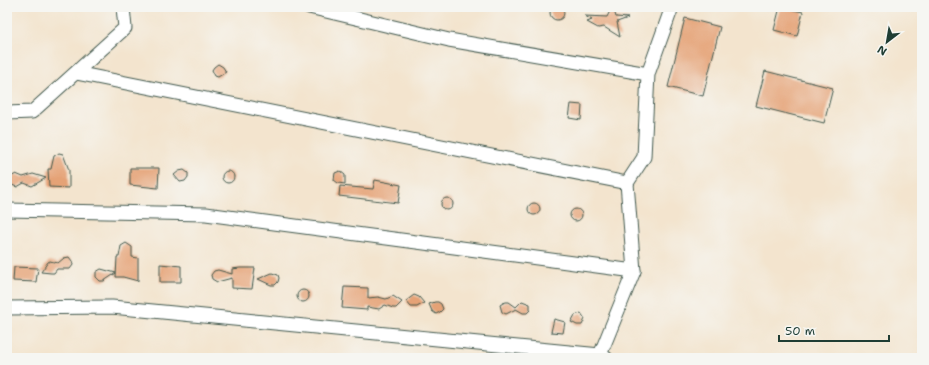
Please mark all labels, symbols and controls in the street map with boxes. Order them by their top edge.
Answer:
north arrow [867,22,907,62]
text: N [874,41,890,59]
scale bar [779,317,889,343]
text: 50 m [785,323,815,339]

